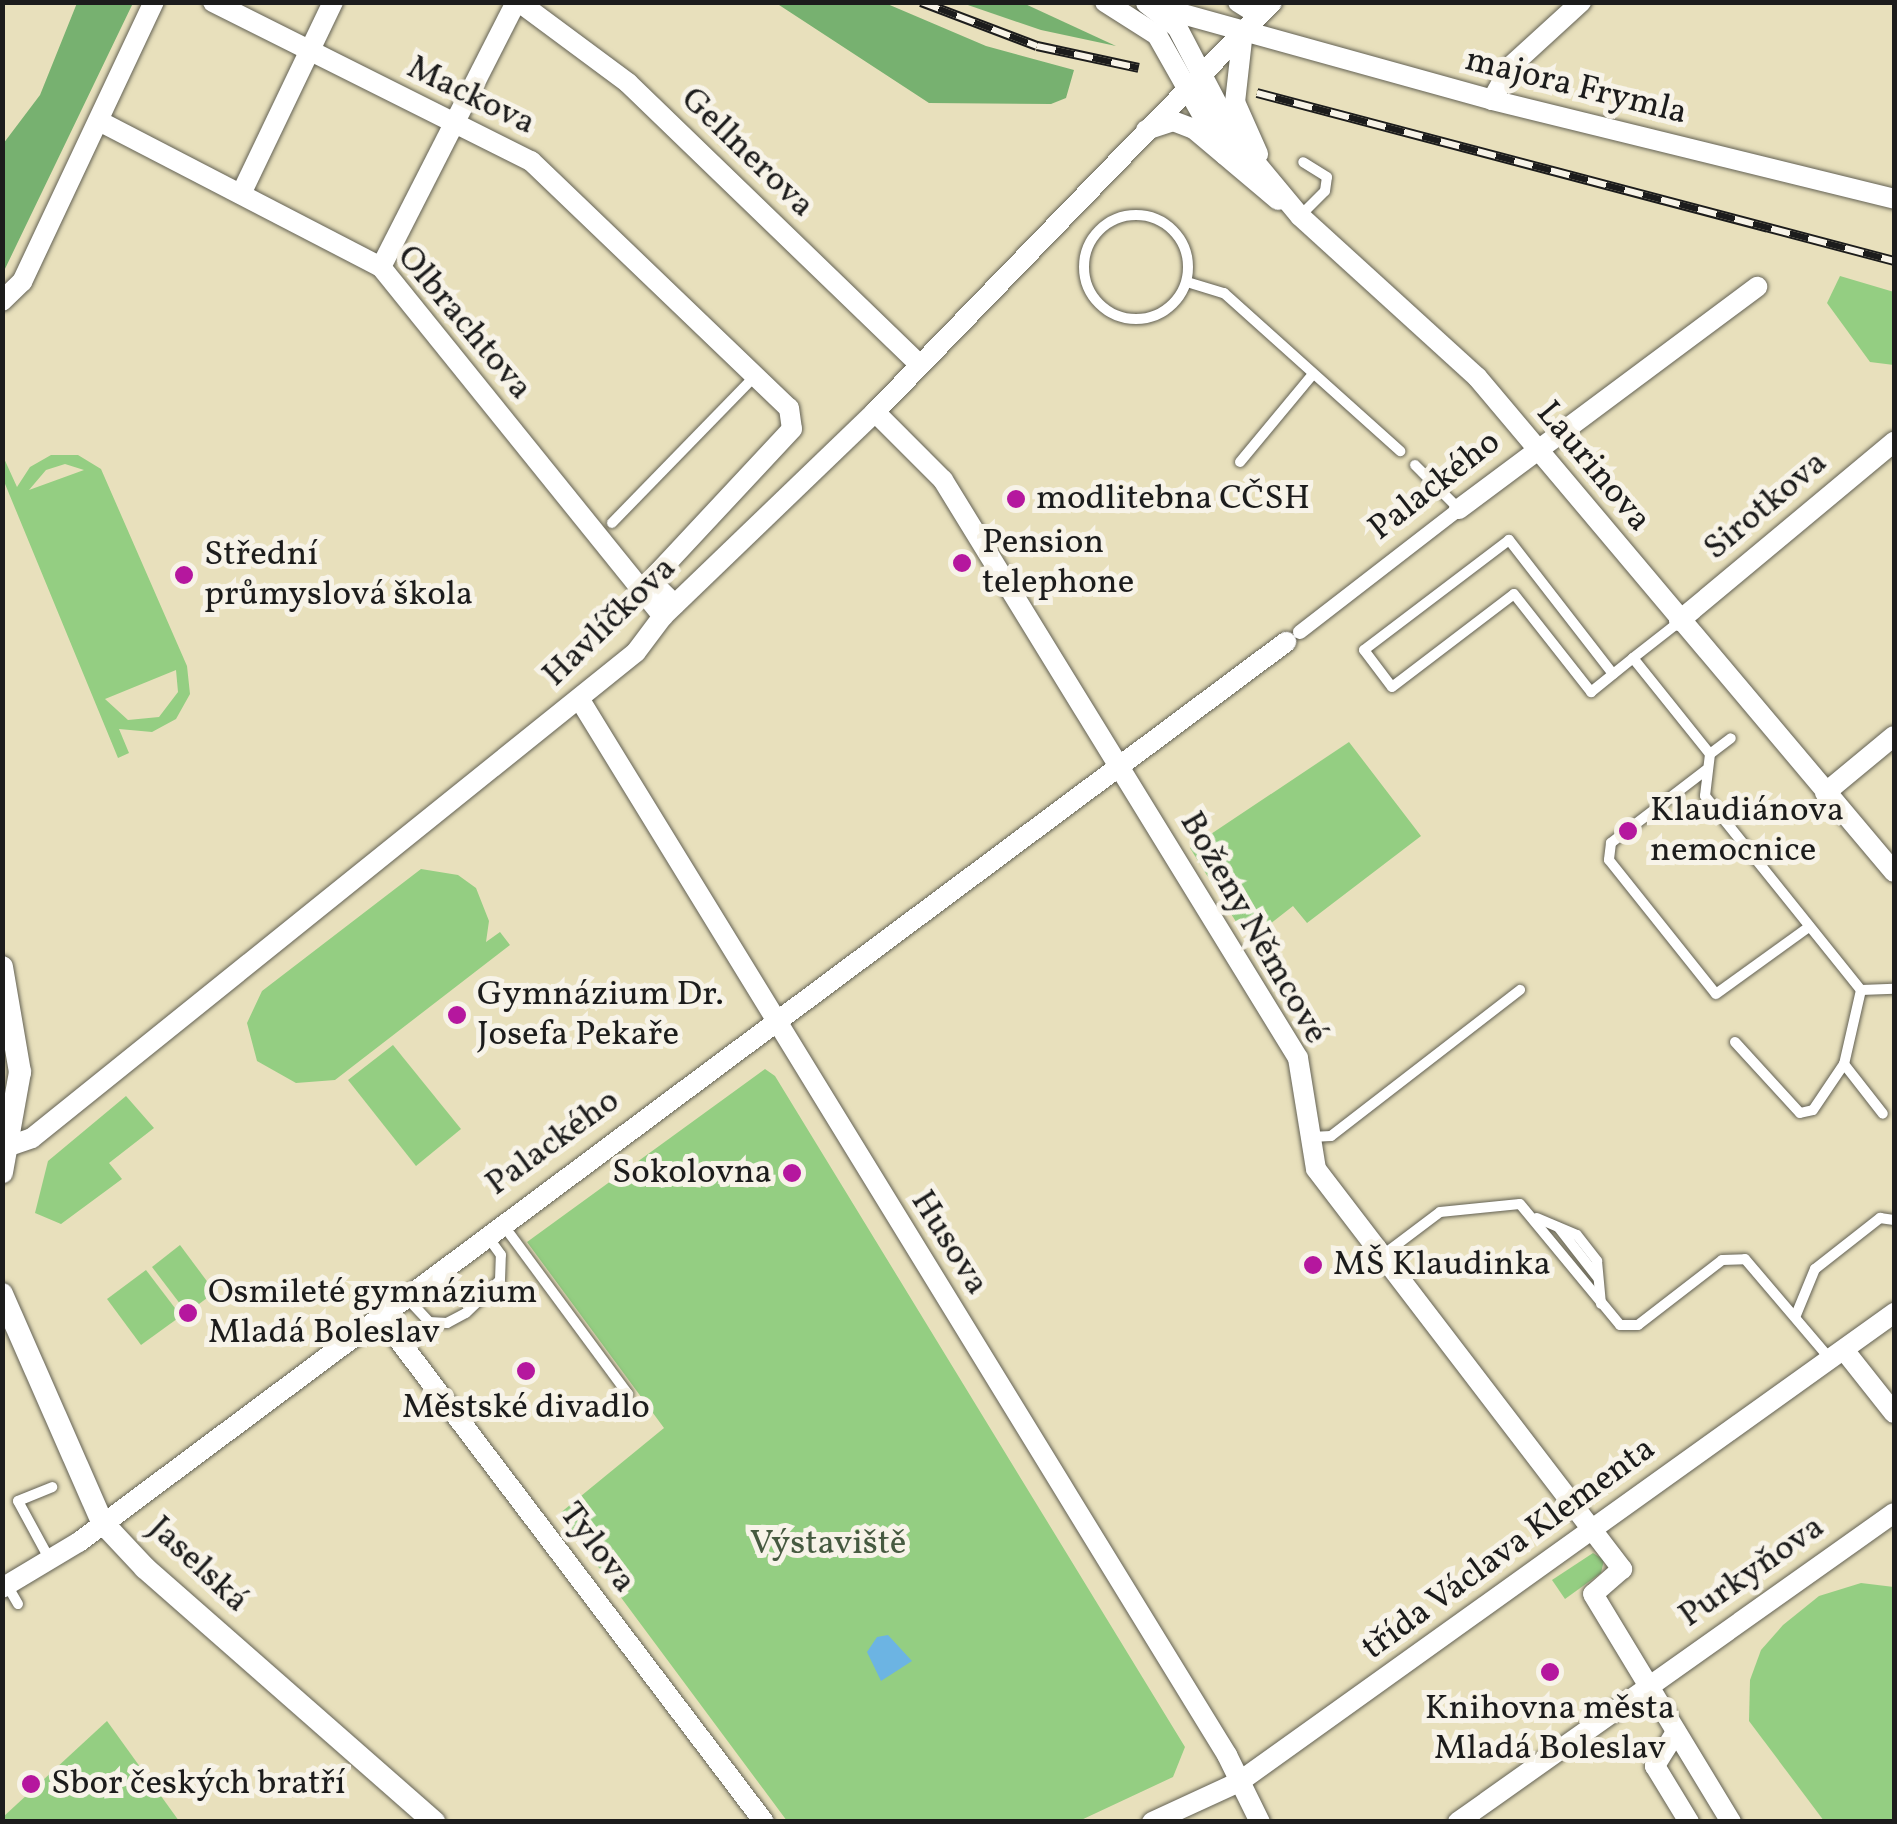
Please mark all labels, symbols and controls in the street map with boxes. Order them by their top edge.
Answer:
street label: majora Frymla [1461,39,1691,135]
street label: Mackova [400,47,542,145]
street label: Gellnerova [671,79,823,227]
street label: Olbrachtova [387,237,541,409]
street label: Laurinova [1526,393,1660,541]
street label: Palackého [1361,422,1509,550]
street label: Sirotkova [1696,442,1836,570]
place label: modlitebna CČSH [1036,478,1310,520]
marker: modlitebna CČSH [1005,488,1027,510]
place label: Pension telephone [982,522,1134,604]
place label: Střední průmyslová škola [204,534,473,616]
street label: Havlíčkova [534,548,686,696]
marker: Pension telephone [951,552,973,574]
marker: Střední průmyslová škola [173,564,195,586]
place label: Klaudiánova nemocnice [1650,790,1844,872]
street label: Boženy Němcové [1169,804,1337,1052]
marker: Klaudiánova nemocnice [1615,818,1641,844]
place label: Gymnázium Dr. Josefa Pekaře [477,974,724,1056]
marker: Gymnázium Dr. Josefa Pekaře [446,1004,468,1026]
street label: Palackého [478,1080,628,1206]
place label: Sokolovna [612,1152,772,1194]
marker: Sokolovna [781,1162,803,1184]
street label: Husova [901,1183,997,1303]
place label: MŠ Klaudinka [1333,1244,1551,1286]
marker: MŠ Klaudinka [1302,1254,1324,1276]
place label: Osmileté gymnázium Mladá Boleslav [208,1272,538,1354]
marker: Osmileté gymnázium Mladá Boleslav [177,1302,199,1324]
marker: Městské divadlo [515,1360,537,1382]
place label: Městské divadlo [402,1387,650,1429]
street label: třída Václava Klementa [1354,1428,1664,1670]
street label: Tylova [549,1495,645,1601]
street label: Purkyňova [1671,1507,1833,1637]
street label: Jaselská [139,1508,257,1622]
park label: Výstaviště [750,1523,906,1565]
marker: Knihovna města Mladá Boleslav [1539,1661,1561,1683]
place label: Knihovna města Mladá Boleslav [1425,1688,1675,1770]
place label: Sbor českých bratří [51,1763,345,1805]
marker: Sbor českých bratří [20,1773,42,1795]

